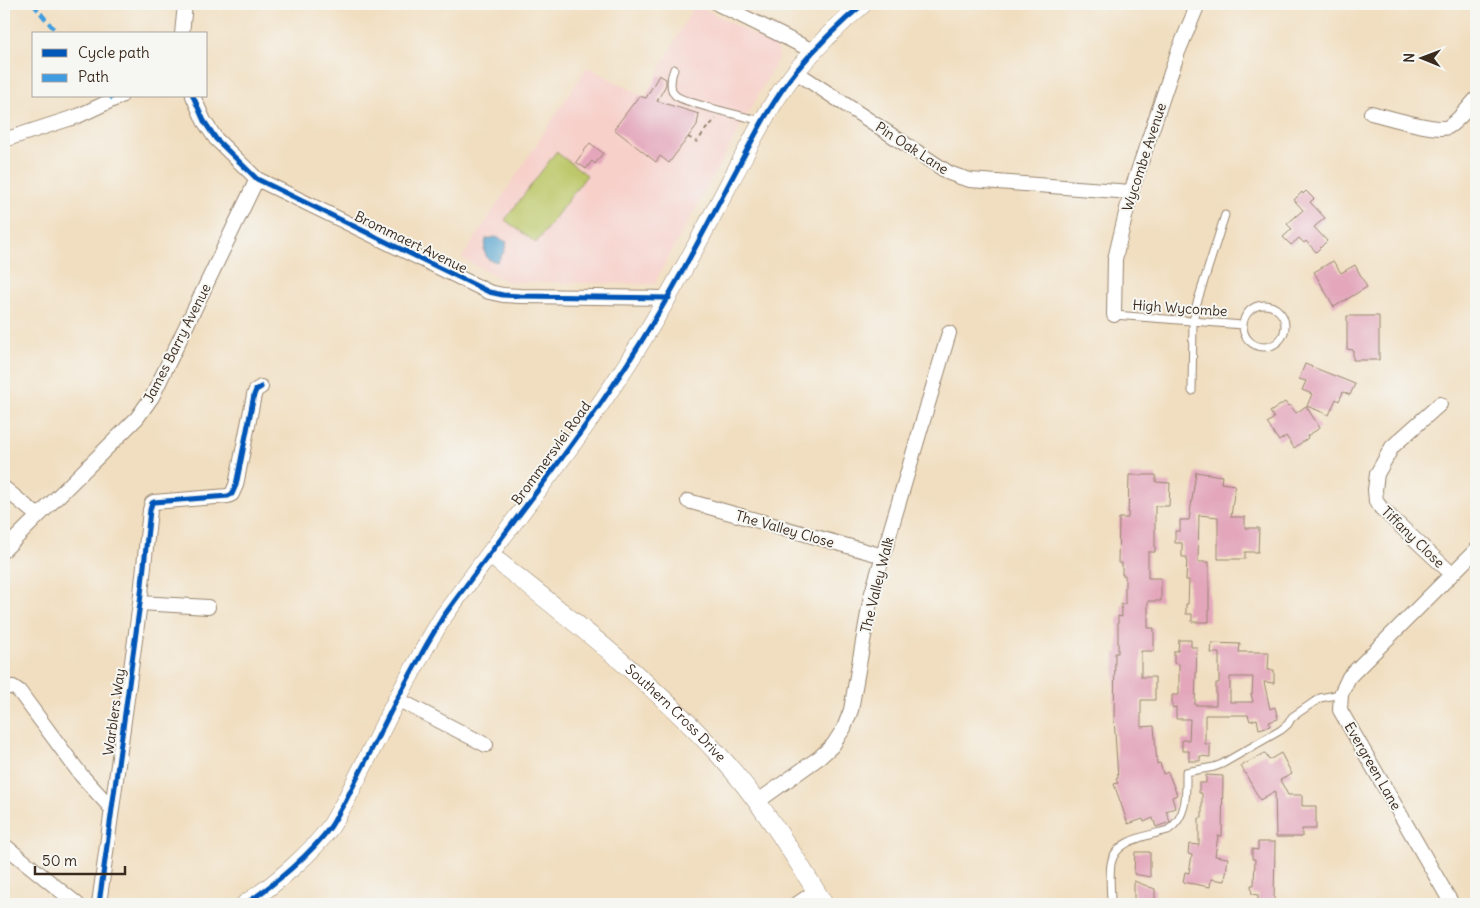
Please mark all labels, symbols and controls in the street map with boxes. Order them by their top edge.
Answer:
legend [32,32,208,98]
north arrow [1398,32,1448,82]
text: Cycle path [78,43,150,62]
text: N [1400,53,1418,63]
text: Path [78,67,109,86]
street label: Wycombe Avenue [1118,100,1170,214]
street label: Pin Oak Lane [872,118,952,178]
street label: Brommaert Avenue [352,207,470,277]
street label: James Barry Avenue [139,280,215,406]
street label: High Wycombe [1132,296,1228,320]
street label: Brommersvlei Road [507,398,595,508]
street label: Tiffany Close [1378,502,1448,572]
street label: The Valley Close [734,506,836,552]
street label: The Valley Walk [856,535,898,635]
street label: Southern Cross Drive [622,660,730,766]
street label: Warblers Way [99,667,129,757]
street label: Evergreen Lane [1341,719,1405,813]
scale bar [35,843,125,875]
text: 50 m [42,851,77,870]

